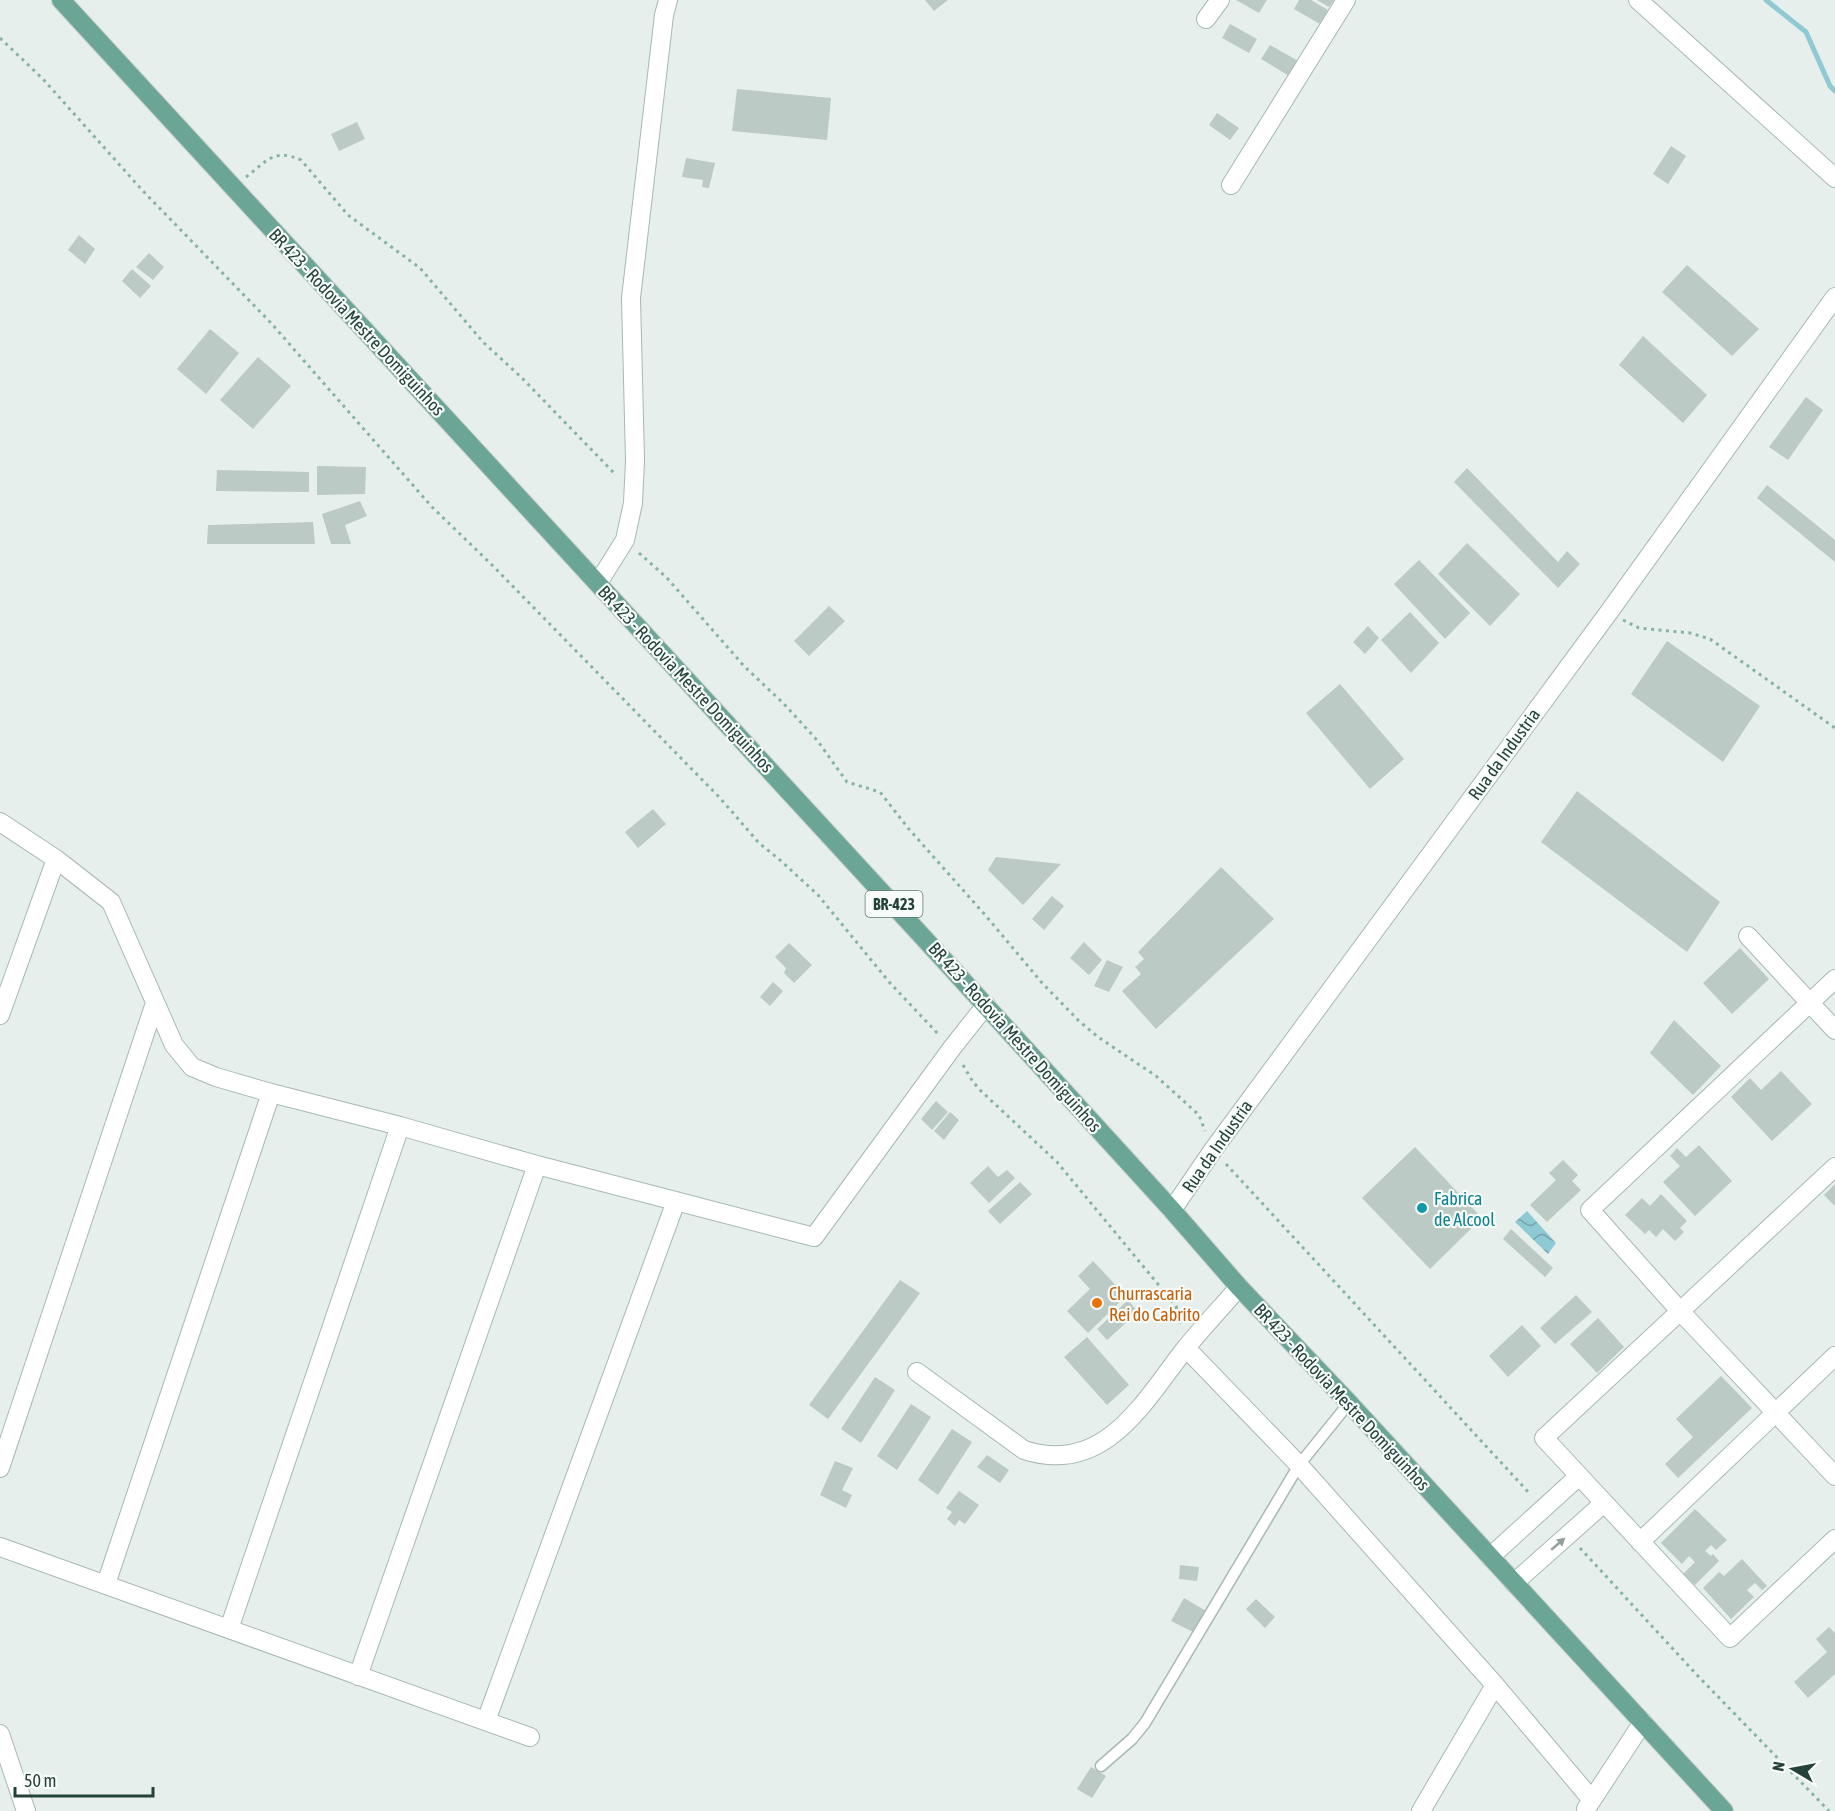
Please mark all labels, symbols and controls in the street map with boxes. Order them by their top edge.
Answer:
street label: BR 423 - Rodovia Mestre Domiguinhos [265,224,449,420]
street label: BR 423 - Rodovia Mestre Domiguinhos [594,581,778,777]
street label: Rua da Industria [1464,704,1544,804]
road number: BR-423 [866,891,922,917]
street label: BR 423 - Rodovia Mestre Domiguinhos [924,938,1106,1136]
street label: Rua da Industria [1177,1096,1257,1196]
place label: Fabrica de Alcool [1434,1188,1495,1230]
marker: Fabrica de Alcool [1415,1201,1429,1215]
place label: Churrascaria Rei do Cabrito [1109,1283,1200,1325]
marker: Churrascaria Rei do Cabrito [1090,1296,1104,1310]
street label: BR 423 - Rodovia Mestre Domiguinhos [1250,1299,1434,1495]
one-way arrow [1550,1538,1565,1551]
north arrow [1763,1739,1823,1799]
scale bar [15,1760,153,1798]
text: N [1769,1760,1788,1773]
text: 50 m [24,1770,56,1791]

